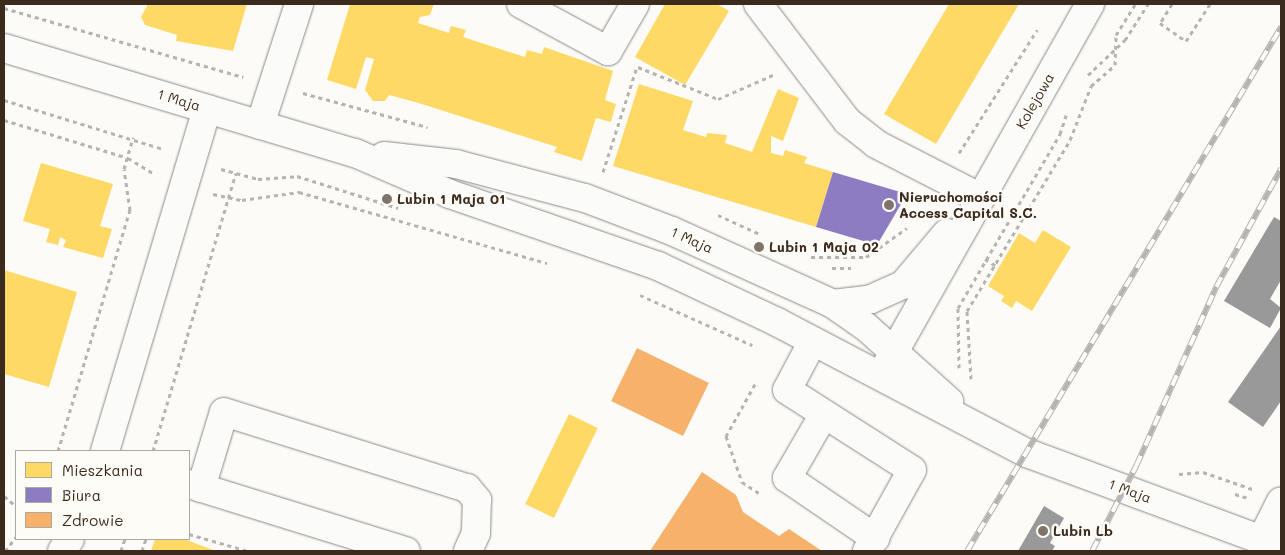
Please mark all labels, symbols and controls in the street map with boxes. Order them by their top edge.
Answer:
street label: Kolejowa [1012,70,1058,132]
street label: 1 Maja [155,86,203,114]
place label: Nieruchomości Access Capital S.C. [899,189,1037,222]
place label: Lubin 1 Maja 01 [397,191,505,207]
marker: Lubin 1 Maja 01 [381,193,393,205]
marker: Nieruchomości Access Capital S.C. [883,199,895,211]
street label: 1 Maja [668,223,716,257]
place label: Lubin 1 Maja 02 [769,239,879,255]
marker: Lubin 1 Maja 02 [753,241,765,253]
legend [15,450,190,540]
text: Mieszkania [62,460,143,480]
street label: 1 Maja [1106,476,1154,506]
text: Biura [62,485,101,505]
text: Zdrowie [62,510,124,530]
place label: Lubin Lb [1053,523,1113,539]
marker: Lubin Lb [1037,525,1049,537]

